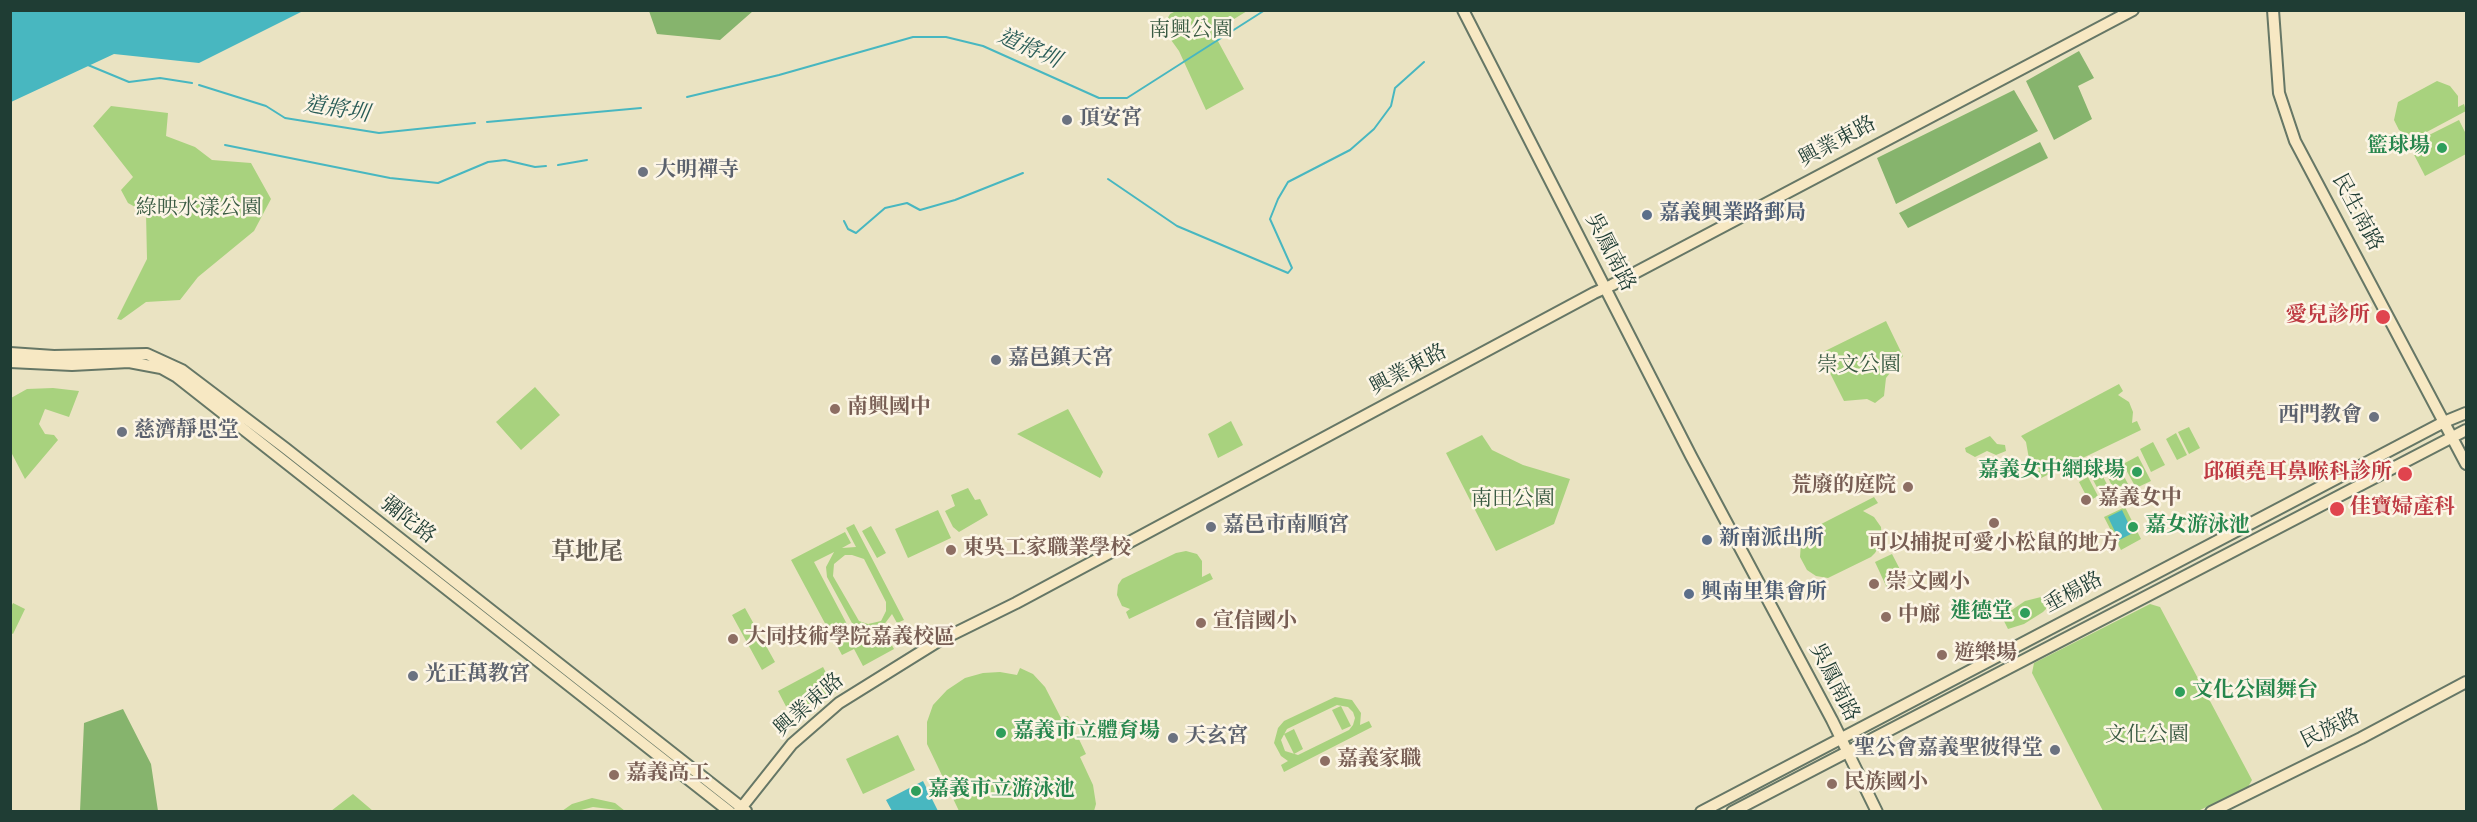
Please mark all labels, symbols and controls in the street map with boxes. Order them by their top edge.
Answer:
park label: 南興公園 [1149,19,1233,45]
water label: 道將圳 [992,25,1064,75]
water label: 道將圳 [301,93,371,129]
place label: 頂安宮 [1079,107,1142,133]
street label: 興業東路 [1795,112,1881,174]
marker: 頂安宮 [1060,113,1074,127]
place label: 籃球場 [2367,135,2430,161]
marker: 籃球場 [2435,141,2449,155]
place label: 大明禪寺 [655,159,739,185]
marker: 大明禪寺 [636,165,650,179]
street label: 民生南路 [2325,170,2387,256]
park label: 綠映水漾公園 [136,197,262,223]
place label: 嘉義興業路郵局 [1659,202,1806,228]
marker: 嘉義興業路郵局 [1640,208,1654,222]
street label: 吳鳳南路 [1579,210,1639,296]
place label: 愛兒診所 [2286,304,2370,330]
marker: 愛兒診所 [2374,308,2392,326]
street label: 興業東路 [1366,340,1452,402]
place label: 嘉邑鎮天宮 [1008,347,1113,373]
marker: 嘉邑鎮天宮 [989,353,1003,367]
park label: 崇文公園 [1817,354,1901,380]
place label: 南興國中 [847,396,931,422]
marker: 南興國中 [828,402,842,416]
place label: 西門教會 [2278,404,2362,430]
marker: 西門教會 [2367,410,2381,424]
place label: 慈濟靜思堂 [134,419,239,445]
marker: 慈濟靜思堂 [115,425,129,439]
place label: 嘉義女中網球場 [1978,459,2125,485]
place label: 邱碩堯耳鼻喉科診所 [2203,461,2392,487]
marker: 嘉義女中網球場 [2130,465,2144,479]
marker: 邱碩堯耳鼻喉科診所 [2396,465,2414,483]
place label: 荒廢的庭院 [1791,474,1896,500]
marker: 荒廢的庭院 [1901,480,1915,494]
place label: 嘉義女中 [2098,487,2182,513]
park label: 南田公園 [1471,488,1555,514]
street label: 彌陀路 [374,492,440,550]
marker: 嘉義女中 [2079,493,2093,507]
place label: 佳寶婦產科 [2350,496,2455,522]
marker: 佳寶婦產科 [2328,500,2346,518]
place label: 嘉邑市南順宮 [1223,514,1349,540]
place label: 嘉女游泳池 [2145,514,2250,540]
marker: 可以捕捉可愛小松鼠的地方 [1987,516,2001,530]
marker: 嘉邑市南順宮 [1204,520,1218,534]
marker: 嘉女游泳池 [2126,520,2140,534]
place label: 新南派出所 [1719,527,1824,553]
place label: 可以捕捉可愛小松鼠的地方 [1868,532,2120,558]
marker: 新南派出所 [1700,533,1714,547]
place label: 東吳工家職業學校 [963,537,1131,563]
district label: 草地尾 [551,540,623,568]
marker: 東吳工家職業學校 [944,543,958,557]
street label: 垂楊路 [2040,568,2108,620]
place label: 崇文國小 [1886,571,1970,597]
marker: 崇文國小 [1867,577,1881,591]
place label: 興南里集會所 [1701,581,1827,607]
marker: 興南里集會所 [1682,587,1696,601]
place label: 進德堂 [1950,600,2013,626]
place label: 中廊 [1898,604,1940,630]
marker: 進德堂 [2018,606,2032,620]
place label: 宣信國小 [1213,610,1297,636]
marker: 中廊 [1879,610,1893,624]
marker: 宣信國小 [1194,616,1208,630]
place label: 大同技術學院嘉義校區 [745,626,955,652]
marker: 大同技術學院嘉義校區 [726,632,740,646]
street label: 吳鳳南路 [1803,640,1863,726]
place label: 遊樂場 [1954,642,2017,668]
marker: 遊樂場 [1935,648,1949,662]
place label: 光正萬教宮 [425,663,530,689]
marker: 光正萬教宮 [406,669,420,683]
street label: 興業東路 [770,669,850,743]
place label: 文化公園舞台 [2192,679,2318,705]
marker: 文化公園舞台 [2173,685,2187,699]
street label: 民族路 [2297,705,2365,755]
place label: 嘉義市立體育場 [1013,720,1160,746]
park label: 文化公園 [2105,724,2189,750]
place label: 天玄宮 [1185,725,1248,751]
marker: 嘉義市立體育場 [994,726,1008,740]
marker: 天玄宮 [1166,731,1180,745]
place label: 聖公會嘉義聖彼得堂 [1854,737,2043,763]
marker: 聖公會嘉義聖彼得堂 [2048,743,2062,757]
place label: 嘉義家職 [1337,748,1421,774]
marker: 嘉義家職 [1318,754,1332,768]
place label: 嘉義高工 [626,762,710,788]
marker: 嘉義高工 [607,768,621,782]
place label: 民族國小 [1844,771,1928,797]
marker: 民族國小 [1825,777,1839,791]
place label: 嘉義市立游泳池 [928,778,1075,804]
marker: 嘉義市立游泳池 [909,784,923,798]

